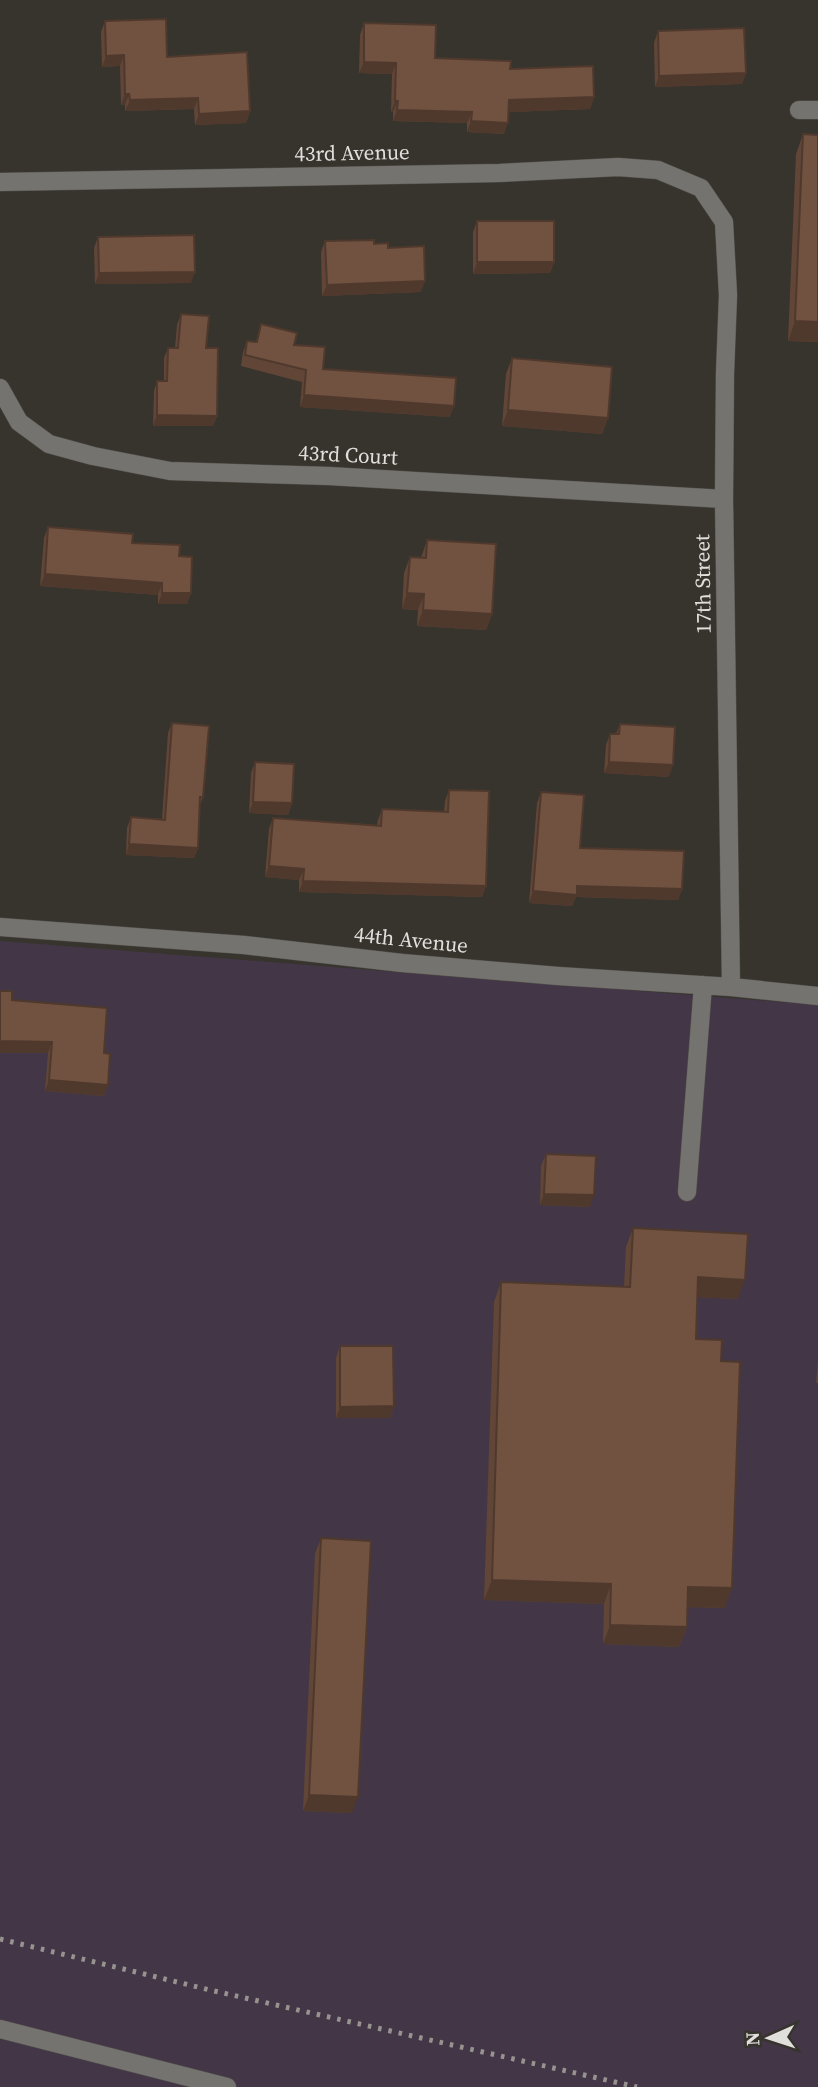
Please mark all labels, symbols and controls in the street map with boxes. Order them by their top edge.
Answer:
street label: 43rd Avenue [294,137,410,168]
street label: 43rd Court [298,437,399,472]
street label: 17th Street [687,534,718,634]
street label: 44th Avenue [353,919,469,960]
north arrow [734,2003,804,2073]
text: N [739,2031,765,2046]

